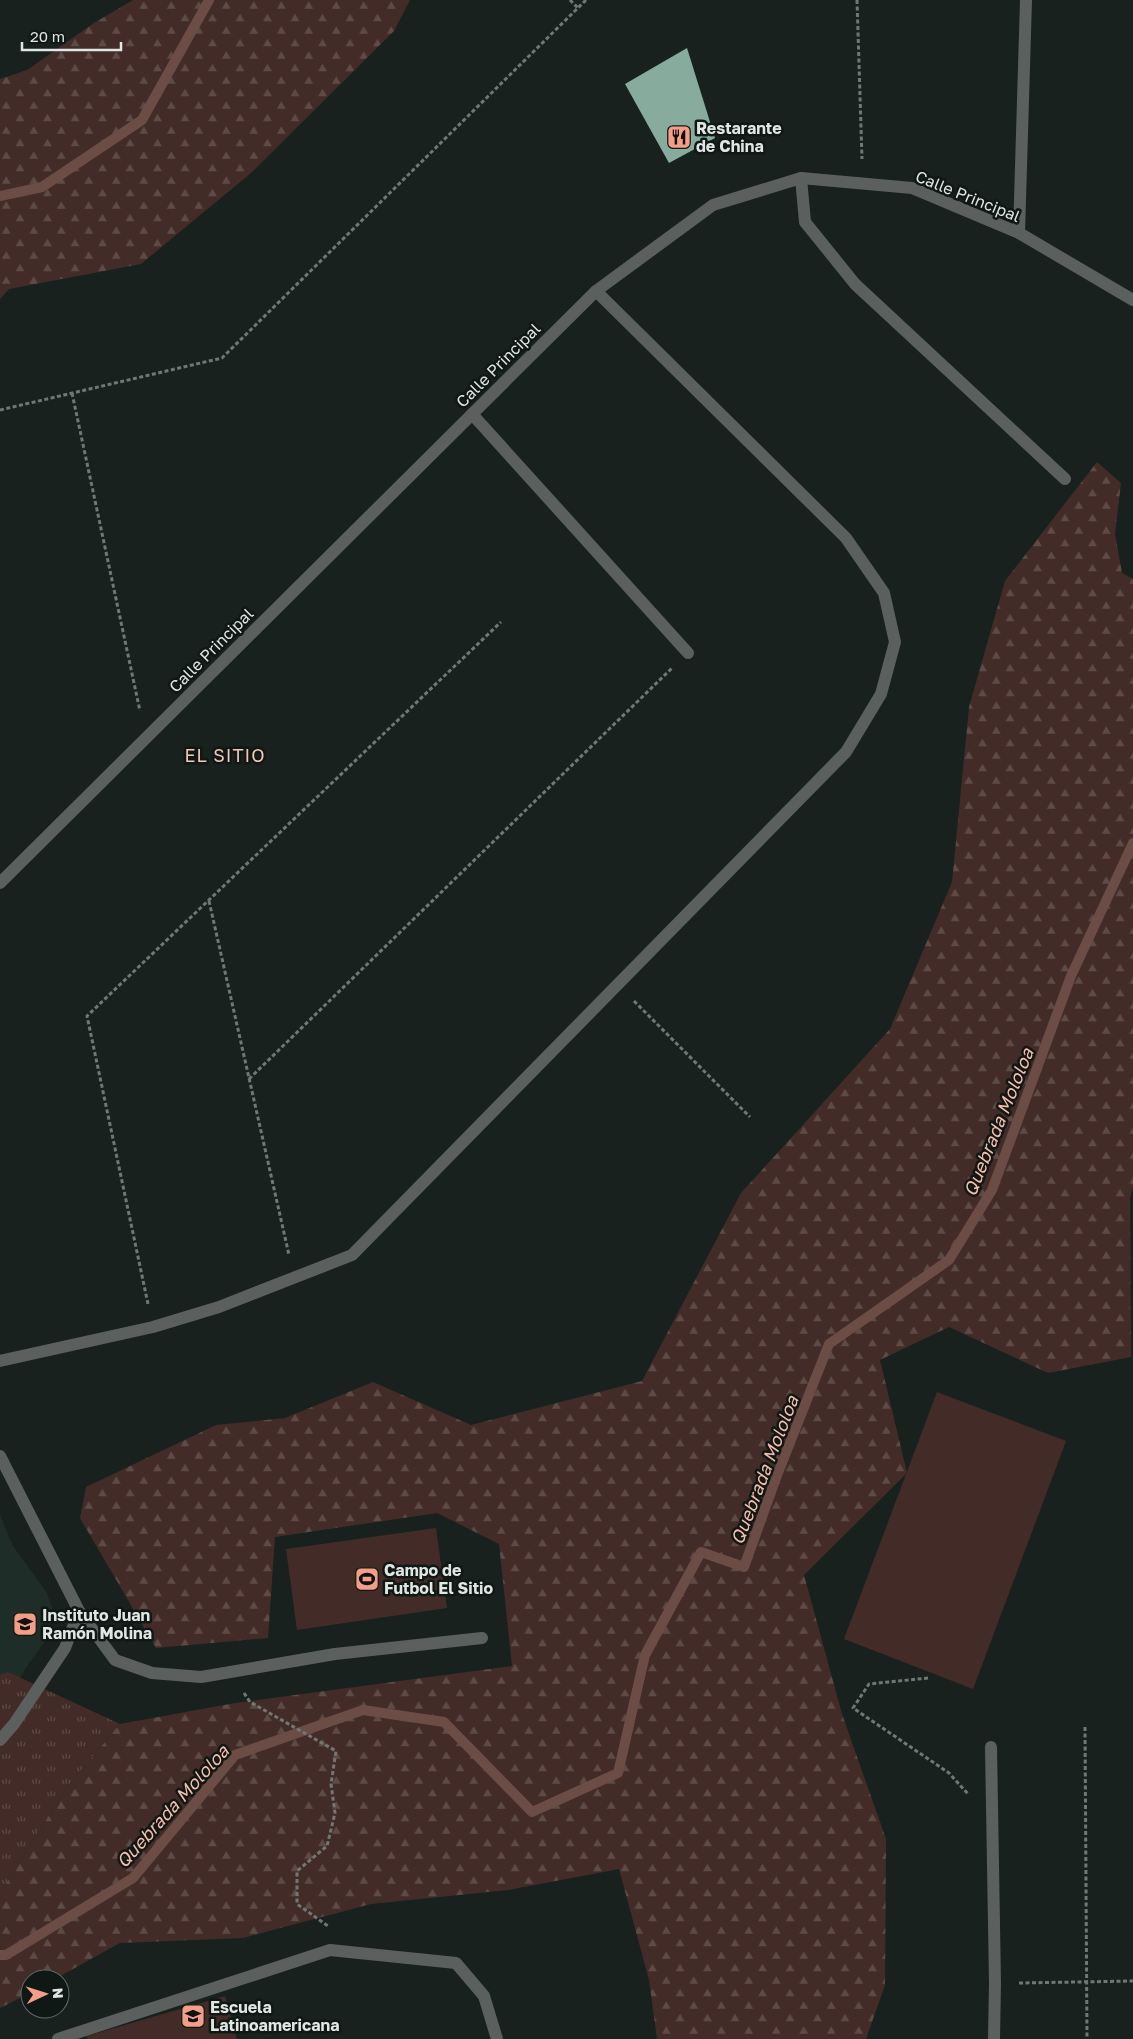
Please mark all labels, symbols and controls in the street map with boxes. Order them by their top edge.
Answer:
scale bar [22,20,121,52]
text: 20 m [30,27,65,45]
place label: Restarante de China [696,118,782,156]
restaurant icon: Restarante de China [666,124,692,150]
street label: Calle Principal [913,166,1023,226]
street label: Calle Principal [452,319,544,411]
street label: Calle Principal [165,604,257,696]
district label: EL SITIO [184,744,266,766]
water label: Quebrada Mololoa [958,1044,1038,1199]
water label: Quebrada Mololoa [725,1392,803,1548]
place label: Campo de Futbol El Sitio [384,1560,493,1598]
sports icon: Campo de Futbol El Sitio [354,1566,380,1592]
place label: Instituto Juan Ramón Molina [42,1605,152,1643]
school or university icon: Instituto Juan Ramón Molina [12,1611,38,1637]
water label: Quebrada Mololoa [111,1739,233,1872]
north arrow [20,1969,70,2019]
text: N [50,1987,67,1999]
place label: Escuela Latinoamericana [210,1997,339,2035]
school or university icon: Escuela Latinoamericana [180,2003,206,2029]

